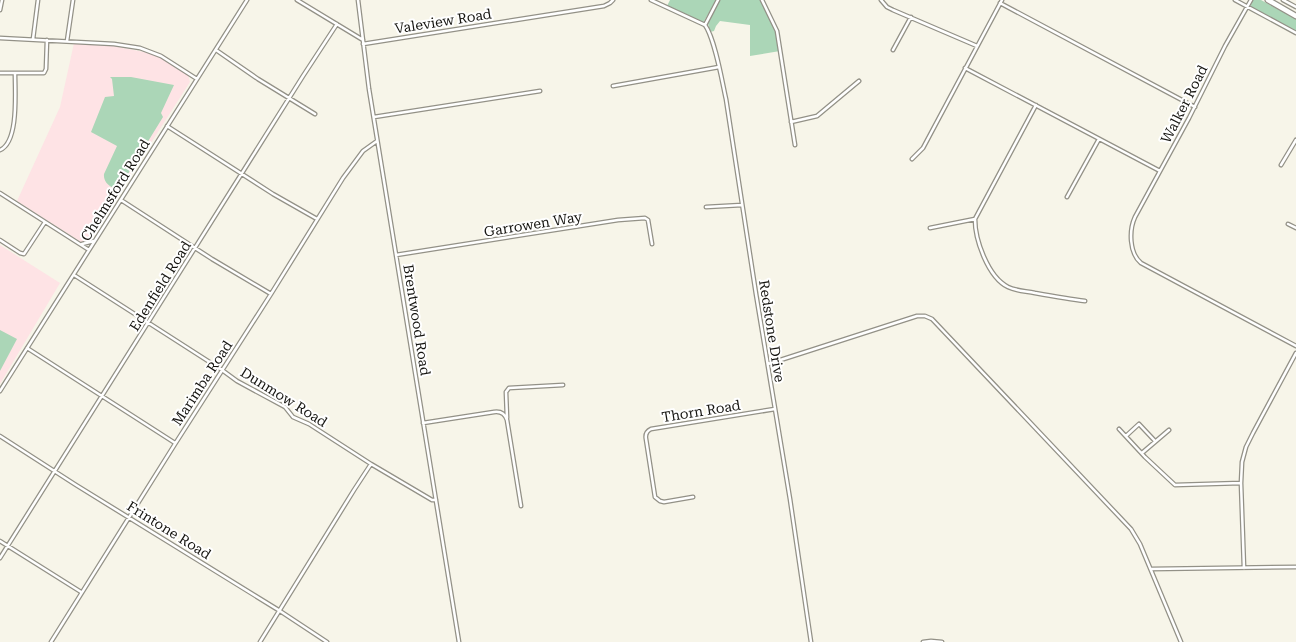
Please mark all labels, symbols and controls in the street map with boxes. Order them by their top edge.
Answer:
street label: Valeview Road [393,5,493,37]
street label: Walker Road [1157,62,1211,146]
street label: Chelmsford Road [77,136,153,244]
street label: Garrowen Way [483,208,584,240]
street label: Edenfield Road [126,238,194,334]
street label: Brentwood Road [400,263,434,377]
street label: Redstone Drive [756,279,788,384]
street label: Marimba Road [169,338,235,428]
street label: Dunmow Road [238,364,330,430]
street label: Thorn Road [660,397,742,425]
street label: Frintone Road [124,498,214,562]

